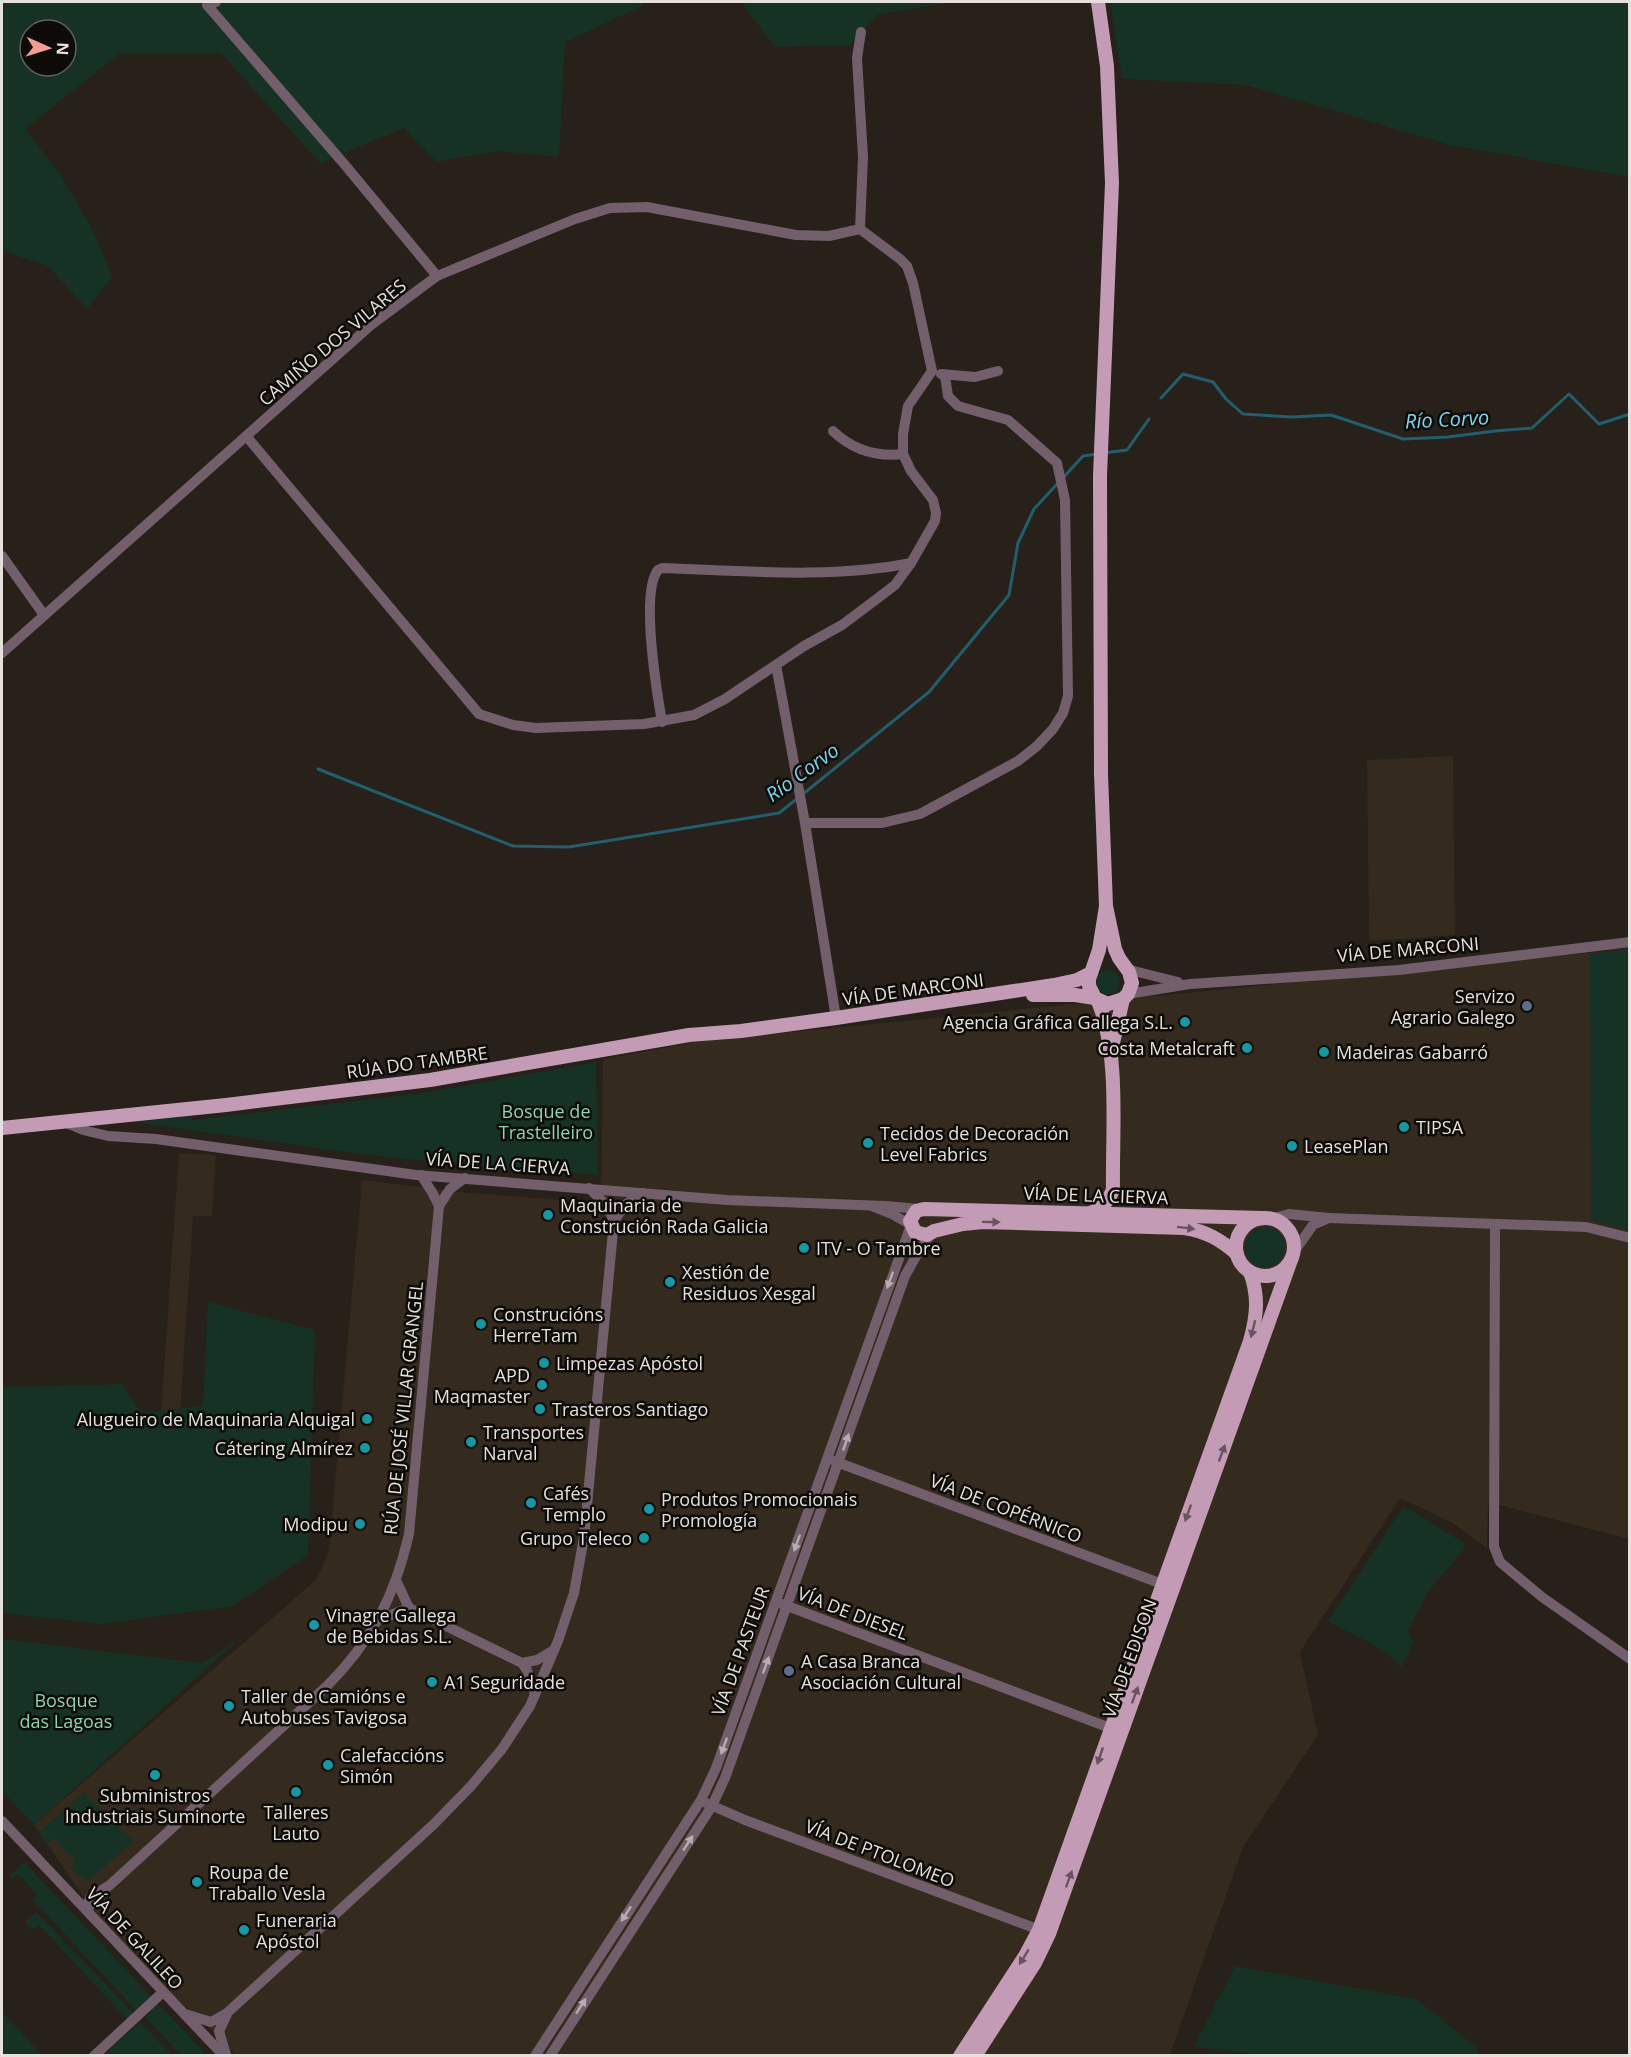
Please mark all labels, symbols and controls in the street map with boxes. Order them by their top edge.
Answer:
north arrow [18,18,78,78]
text: N [52,42,74,56]
street label: CAMIÑO DOS VILARES [253,273,411,411]
water label: Río Corvo [1404,403,1490,435]
water label: Río Corvo [760,736,844,808]
street label: VÍA DE MARCONI [1336,931,1480,967]
street label: VÍA DE MARCONI [841,967,985,1011]
place label: Servizo Agrario Galego [1391,984,1515,1029]
marker: Servizo Agrario Galego [1520,999,1534,1013]
place label: Agencia Gráfica Gallega S.L. [943,1010,1173,1034]
marker: Agencia Gráfica Gallega S.L. [1178,1015,1192,1029]
place label: Costa Metalcraft [1097,1036,1235,1060]
street label: RÚA DO TAMBRE [345,1040,489,1084]
place label: Madeiras Gabarró [1336,1040,1488,1064]
marker: Costa Metalcraft [1240,1041,1254,1055]
marker: Madeiras Gabarró [1317,1045,1331,1059]
park label: Bosque de Trastelleiro [499,1099,593,1144]
place label: TIPSA [1416,1115,1464,1139]
marker: TIPSA [1397,1120,1411,1134]
place label: Tecidos de Decoración Level Fabrics [880,1121,1069,1166]
place label: LeasePlan [1304,1134,1389,1158]
marker: Tecidos de Decoración Level Fabrics [861,1136,875,1150]
marker: LeasePlan [1285,1139,1299,1153]
street label: VÍA DE LA CIERVA [425,1146,572,1180]
street label: VÍA DE LA CIERVA [1023,1180,1169,1210]
place label: Maquinaria de Construción Rada Galicia [560,1193,768,1238]
marker: Maquinaria de Construción Rada Galicia [541,1208,555,1222]
one-way arrow [982,1217,1001,1227]
one-way arrow [1177,1224,1196,1233]
place label: ITV - O Tambre [816,1236,941,1260]
marker: ITV - O Tambre [797,1241,811,1255]
place label: Xestión de Residuos Xesgal [682,1260,816,1305]
one-way arrow [885,1271,895,1289]
marker: Xestión de Residuos Xesgal [663,1275,677,1289]
street label: RÚA DE JOSÉ VILLAR GRANGEL [378,1280,428,1536]
place label: Construcións HerreTam [493,1302,603,1347]
marker: Construcións HerreTam [474,1317,488,1331]
one-way arrow [1248,1320,1258,1338]
place label: Limpezas Apóstol [556,1351,703,1375]
marker: Limpezas Apóstol [537,1356,551,1370]
place label: APD Maqmaster [434,1363,531,1408]
marker: APD Maqmaster [535,1378,549,1392]
place label: Trasteros Santiago [552,1397,708,1421]
marker: Trasteros Santiago [533,1402,547,1416]
place label: Alugueiro de Maquinaria Alquigal [77,1407,355,1431]
marker: Alugueiro de Maquinaria Alquigal [360,1412,374,1426]
place label: Transportes Narval [483,1420,584,1465]
one-way arrow [841,1433,851,1451]
marker: Transportes Narval [464,1435,478,1449]
place label: Cátering Almírez [215,1436,353,1460]
marker: Cátering Almírez [358,1441,372,1455]
one-way arrow [1218,1443,1228,1461]
street label: VÍA DE COPÉRNICO [927,1468,1085,1548]
place label: Cafés Templo [543,1481,606,1526]
place label: Produtos Promocionais Promología [661,1487,857,1532]
marker: Cafés Templo [524,1496,538,1510]
marker: Produtos Promocionais Promología [642,1502,656,1516]
one-way arrow [1182,1504,1192,1522]
place label: Modipu [283,1512,348,1536]
marker: Modipu [353,1517,367,1531]
place label: Grupo Teleco [520,1526,632,1550]
marker: Grupo Teleco [637,1531,651,1545]
one-way arrow [791,1534,801,1552]
street label: VÍA DE DIESEL [794,1581,912,1645]
street label: VÍA DE PASTEUR [706,1583,774,1719]
street label: VÍA DE EDISON [1096,1595,1162,1721]
place label: Vinagre Gallega de Bebidas S.L. [326,1603,456,1648]
marker: Vinagre Gallega de Bebidas S.L. [307,1618,321,1632]
place label: A Casa Branca Asociación Cultural [801,1649,961,1694]
one-way arrow [762,1656,771,1674]
marker: A Casa Branca Asociación Cultural [782,1664,796,1678]
place label: A1 Seguridade [444,1670,565,1694]
marker: A1 Seguridade [425,1675,439,1689]
place label: Taller de Camións e Autobuses Tavigosa [241,1684,407,1729]
one-way arrow [1130,1686,1140,1704]
park label: Bosque das Lagoas [20,1688,112,1733]
marker: Taller de Camións e Autobuses Tavigosa [222,1699,236,1713]
one-way arrow [718,1737,728,1755]
place label: Calefaccións Simón [340,1743,444,1788]
one-way arrow [1095,1747,1105,1765]
marker: Calefaccións Simón [321,1758,335,1772]
marker: Subministros Industriais Suminorte [148,1768,162,1782]
place label: Subministros Industriais Suminorte [65,1783,245,1828]
marker: Talleres Lauto [289,1785,303,1799]
place label: Talleres Lauto [263,1800,329,1845]
street label: VÍA DE PTOLOMEO [802,1814,958,1892]
one-way arrow [682,1835,693,1851]
place label: Roupa de Traballo Vesla [209,1860,326,1905]
one-way arrow [1065,1870,1074,1888]
marker: Roupa de Traballo Vesla [190,1875,204,1889]
street label: VÍA DE GALILEO [81,1882,189,1994]
one-way arrow [621,1906,632,1922]
place label: Funeraria Apóstol [256,1908,337,1953]
marker: Funeraria Apóstol [237,1923,251,1937]
one-way arrow [1019,1949,1030,1965]
one-way arrow [576,1998,587,2015]

